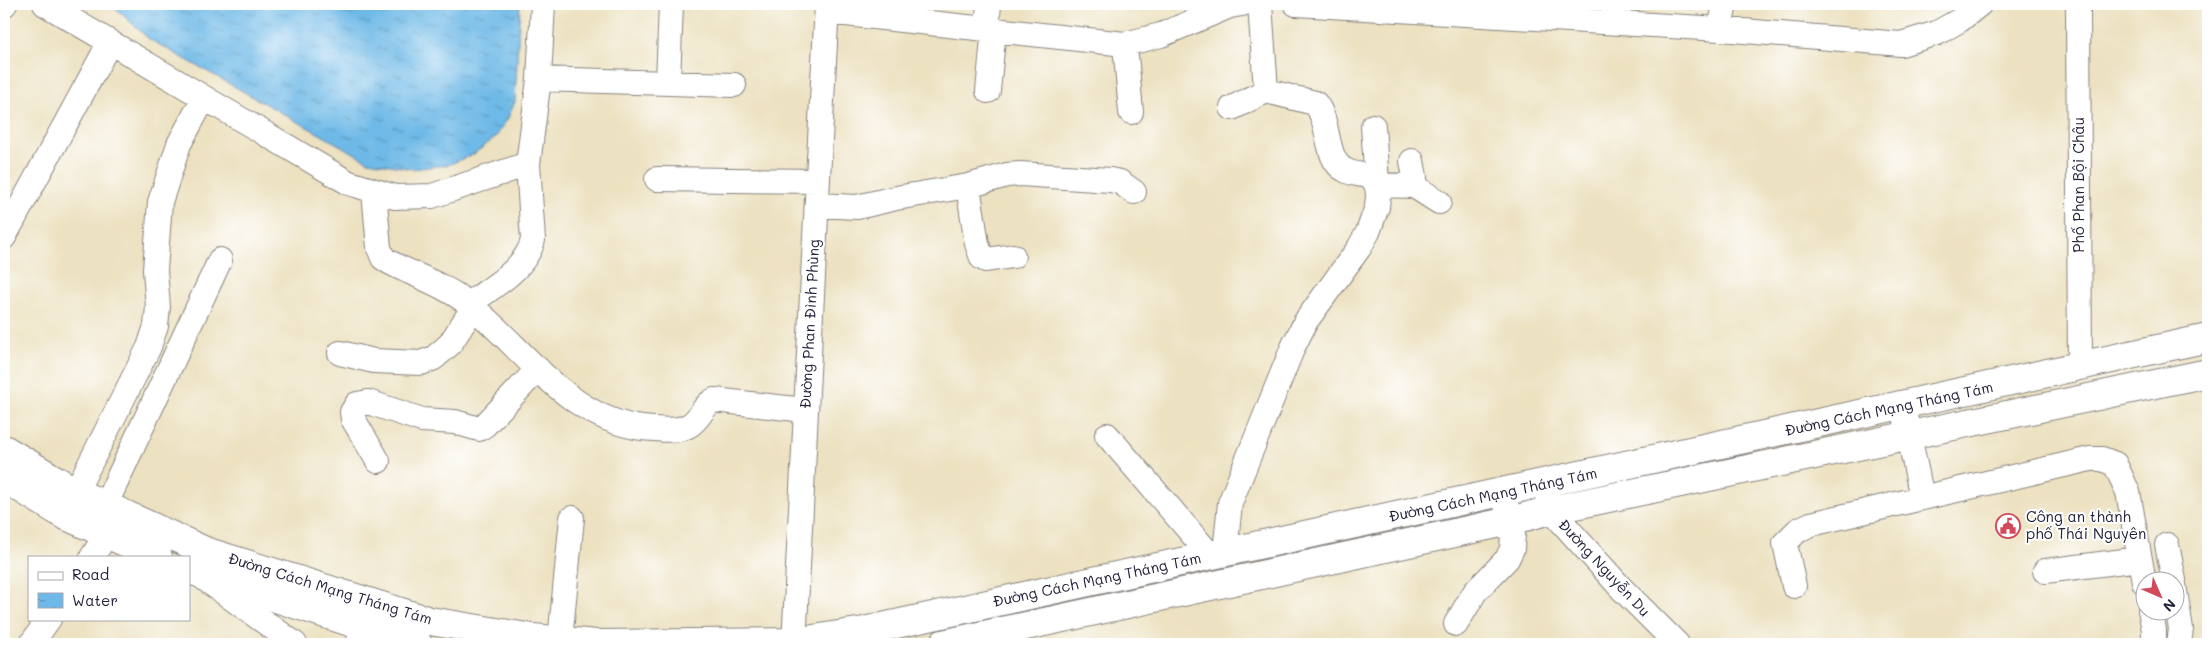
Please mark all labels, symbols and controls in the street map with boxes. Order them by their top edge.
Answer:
street label: Phố Phan Bội Châu [2068,117,2088,253]
street label: Đường Phan Đình Phùng [795,238,823,409]
street label: Đường Cách Mạng Tháng Tám [1783,376,1995,440]
street label: Đường Cách Mạng Tháng Tám [1387,462,1599,526]
place label: Công an thành phố Thái Nguyên [2026,506,2146,543]
public building icon: Công an thành phố Thái Nguyên [1995,513,2021,539]
street label: Đường Nguyễn Du [1554,514,1655,620]
street label: Đường Cách Mạng Tháng Tám [226,547,435,629]
street label: Đường Cách Mạng Tháng Tám [991,547,1203,611]
legend [28,556,190,620]
text: Road [72,564,109,584]
north arrow [2134,570,2184,620]
text: Water [72,590,118,610]
text: N [2159,595,2180,616]

